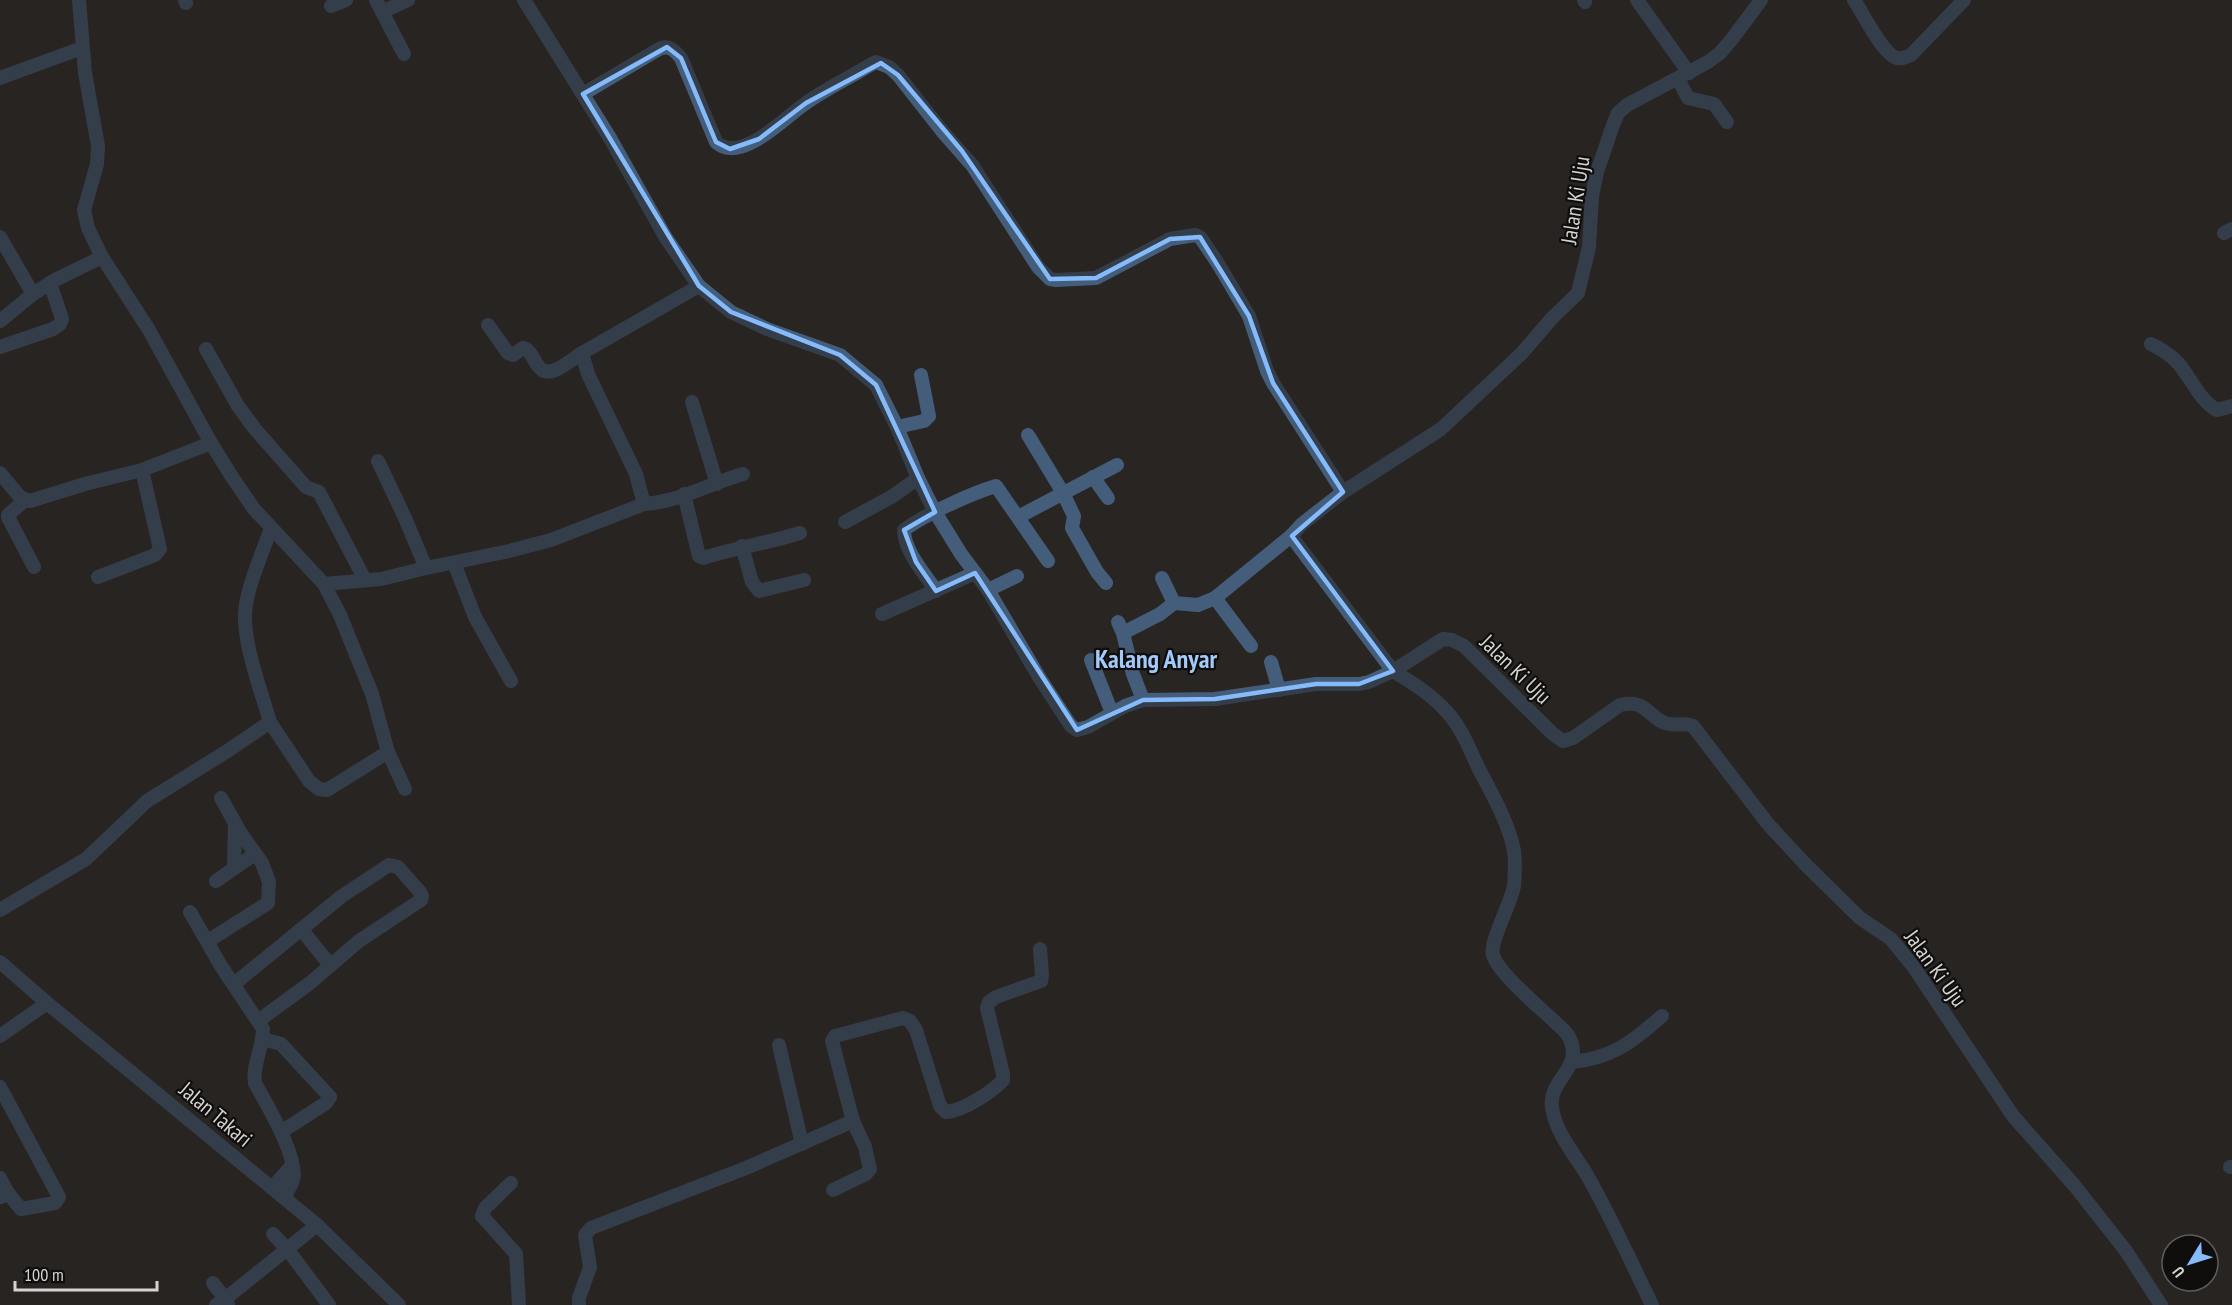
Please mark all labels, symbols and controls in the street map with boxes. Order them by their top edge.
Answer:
street label: Jalan Ki Uju [1554,154,1596,247]
street label: Jalan Ki Uju [1474,628,1558,710]
district label: Kalang Anyar [1095,642,1217,675]
street label: Jalan Ki Uju [1898,923,1973,1012]
street label: Jalan Takari [173,1075,258,1153]
north arrow [2160,1233,2220,1293]
scale bar [15,1254,158,1292]
text: 100 m [24,1263,64,1286]
text: U [2168,1263,2189,1282]

